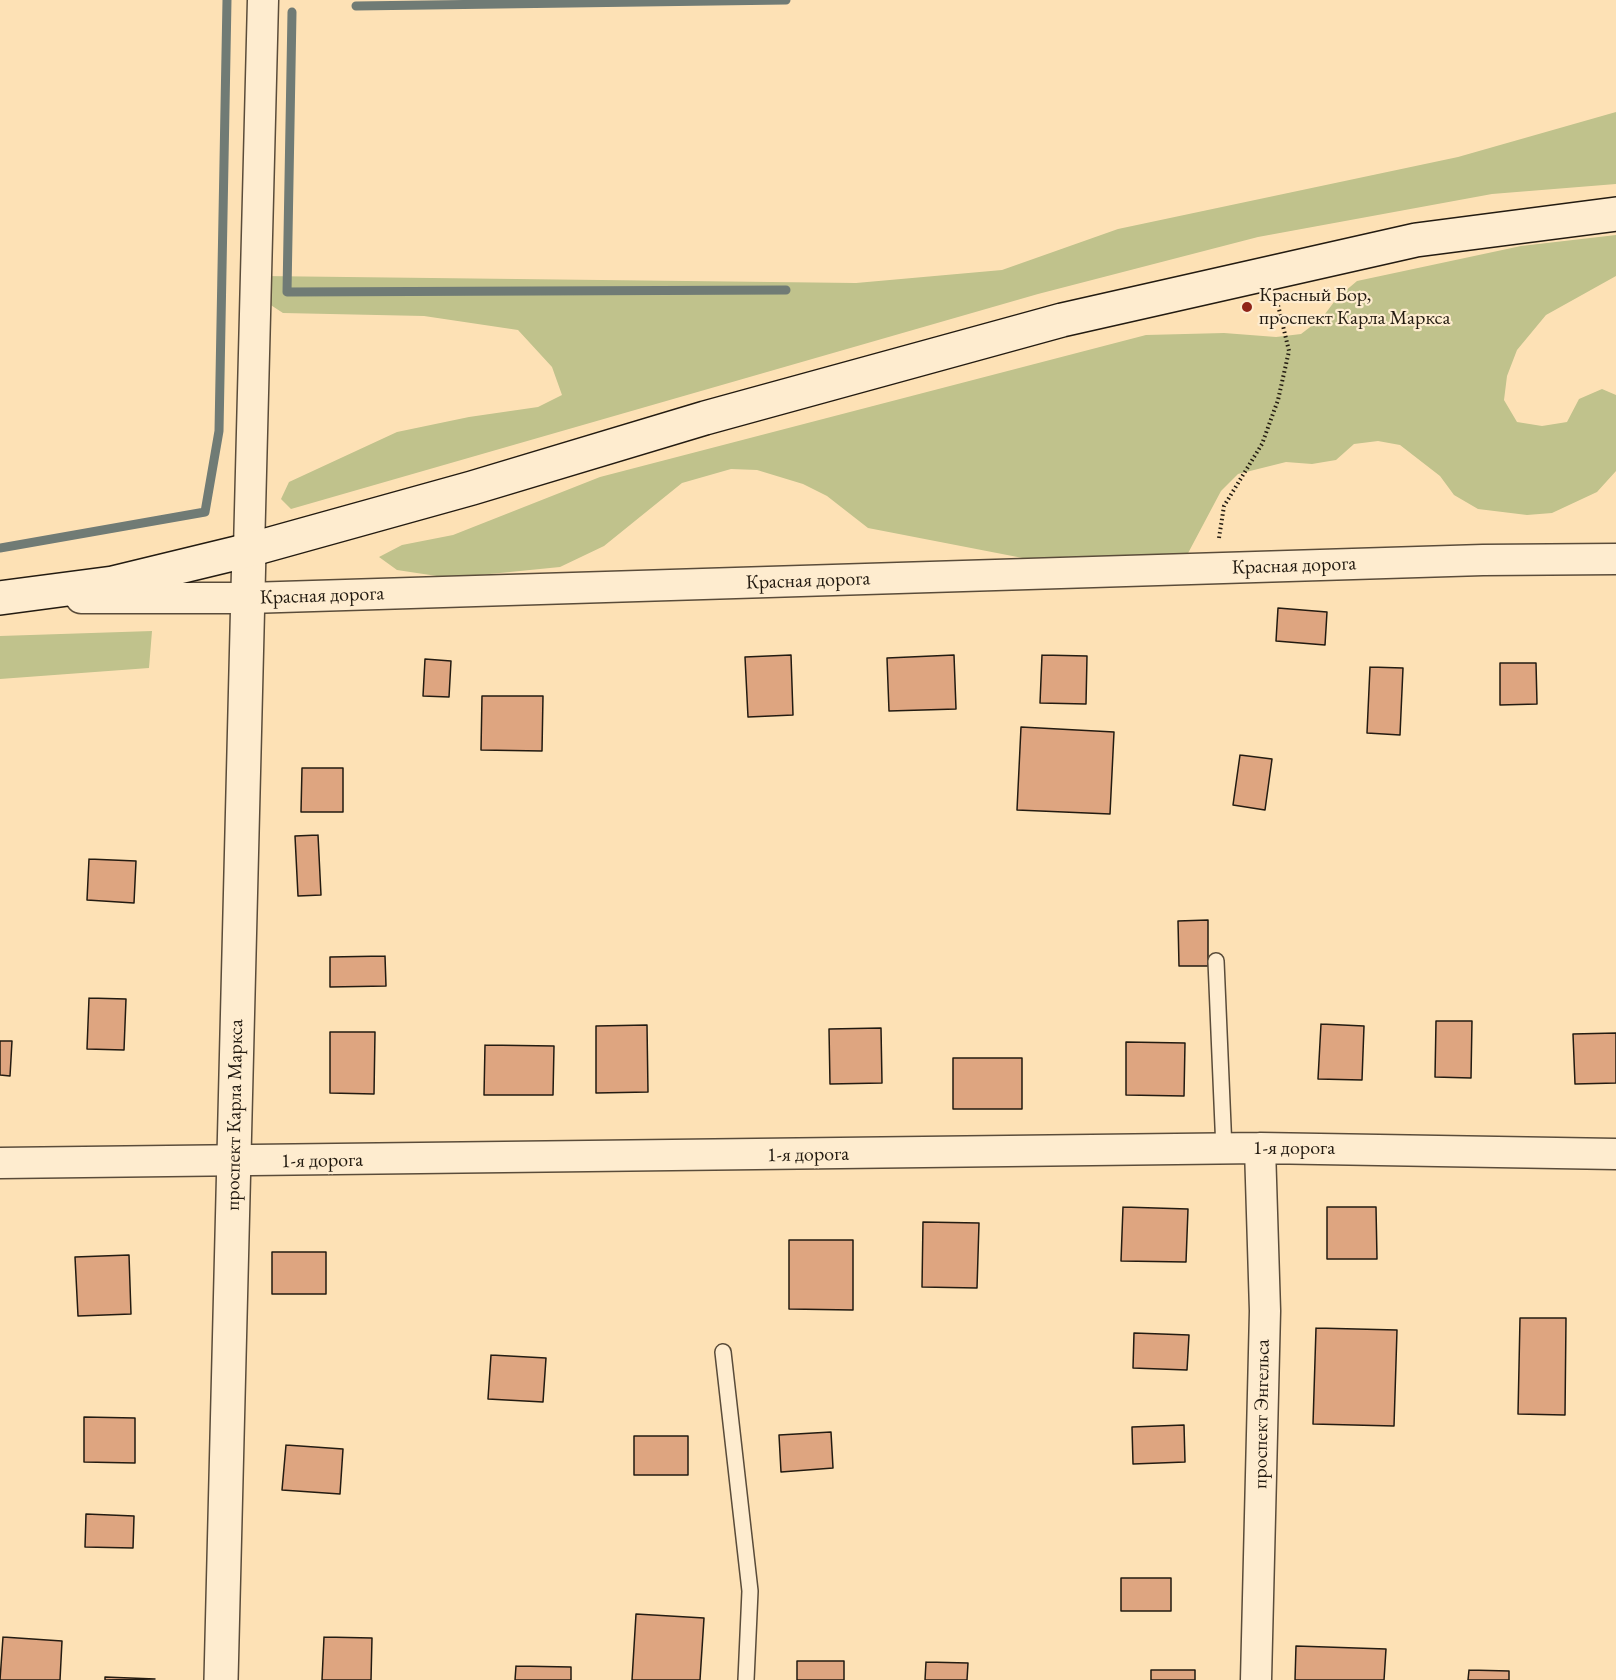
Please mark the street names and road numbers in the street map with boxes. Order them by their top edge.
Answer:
street label: Красная дорога [1231,552,1357,580]
street label: Красная дорога [745,567,871,595]
street label: Красная дорога [259,582,385,610]
street label: проспект Карла Маркса [221,1019,249,1211]
street label: 1-я дорога [1253,1137,1335,1161]
street label: 1-я дорога [767,1142,849,1168]
street label: 1-я дорога [281,1148,363,1174]
street label: проспект Энгельса [1249,1339,1275,1489]

